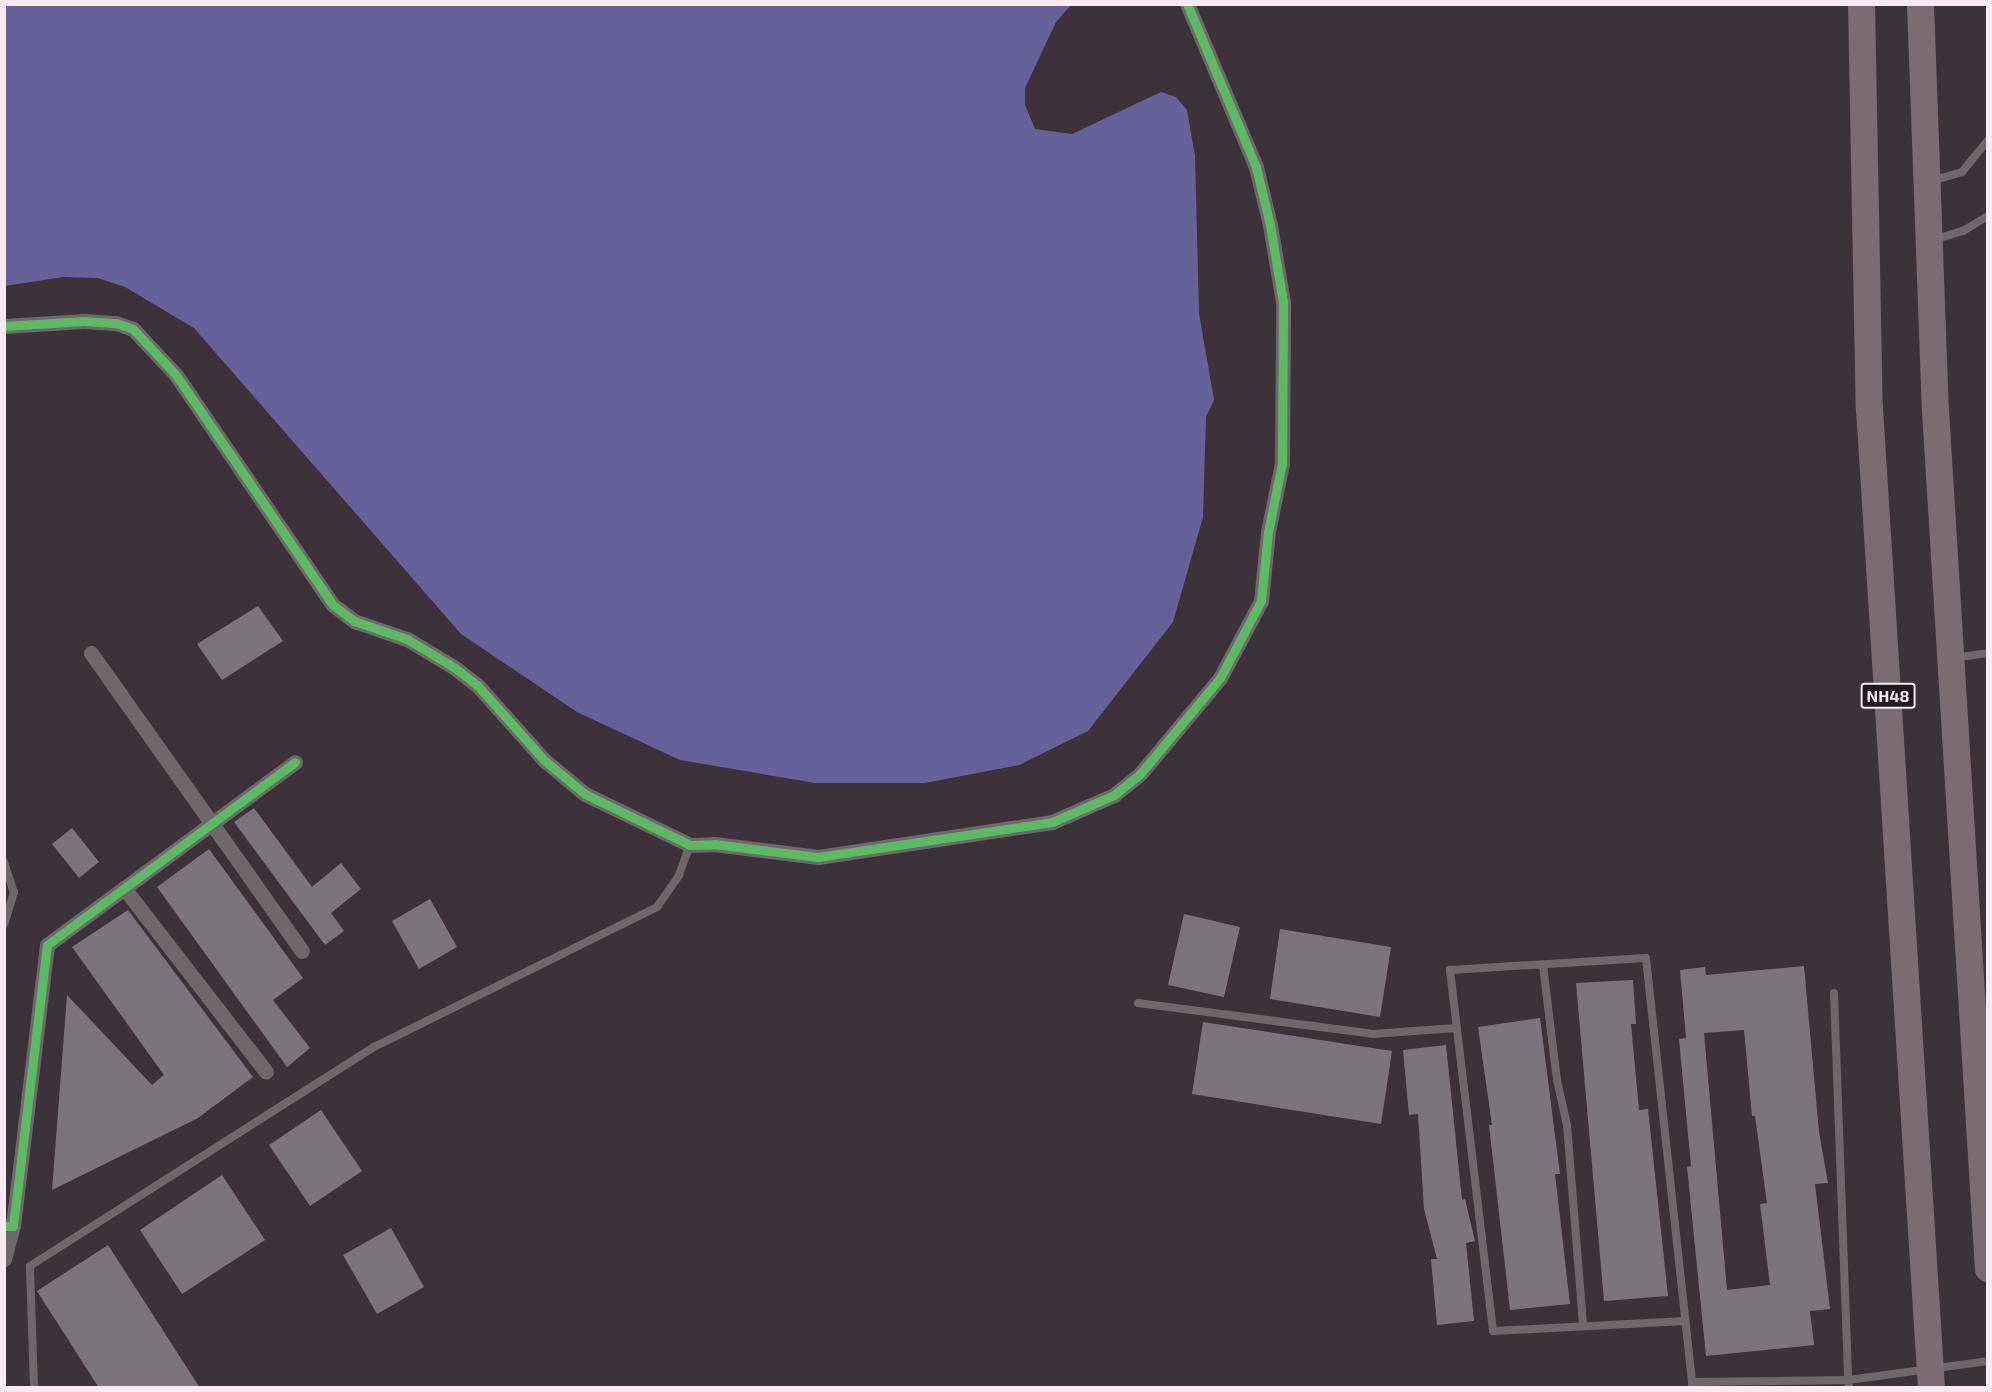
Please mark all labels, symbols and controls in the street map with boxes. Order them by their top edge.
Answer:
road number: NH48 [1860,683,1916,709]

